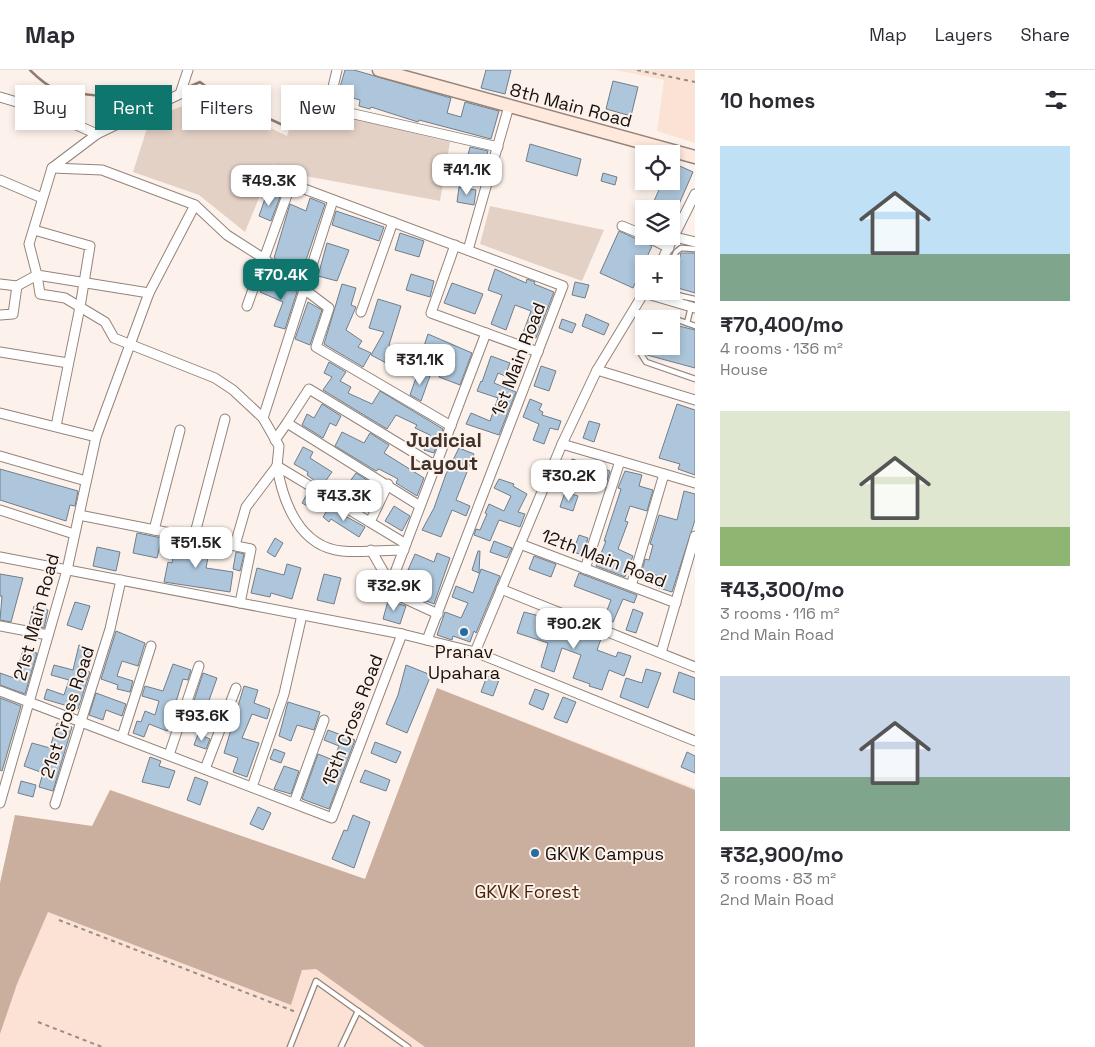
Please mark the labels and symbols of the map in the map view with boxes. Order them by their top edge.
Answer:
street label: 8th Main Road [507,78,635,132]
pin: ₹41.1K [426,154,508,196]
pin: ₹49.3K [228,164,310,207]
pin: ₹70.4K [240,258,322,301]
street label: 1st Main Road [486,299,550,419]
pin: ₹31.1K [379,344,461,386]
district label: Judicial Layout [406,427,482,476]
pin: ₹30.2K [528,460,610,502]
pin: ₹43.3K [303,480,385,522]
street label: 12th Main Road [538,524,670,592]
pin: ₹51.5K [155,526,237,569]
street label: 21st Main Road [8,551,64,683]
pin: ₹32.9K [353,570,435,612]
pin: ₹90.2K [533,608,615,650]
marker: Pranav Upahara [458,626,470,638]
place label: Pranav Upahara [428,640,500,684]
street label: 21st Cross Road [35,643,99,781]
street label: 15th Cross Road [316,651,388,789]
pin: ₹93.6K [161,700,243,742]
place label: GKVK Campus [545,842,664,865]
marker: GKVK Campus [529,847,541,859]
park label: GKVK Forest [474,880,580,903]

